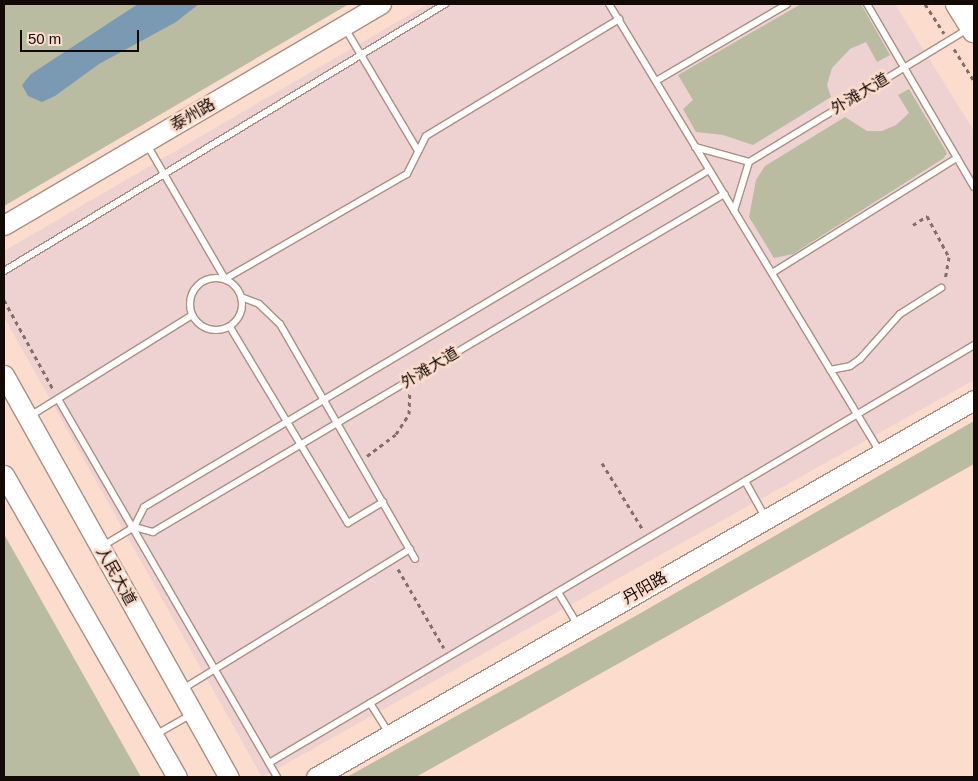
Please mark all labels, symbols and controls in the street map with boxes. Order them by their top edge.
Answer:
scale bar [22,20,141,52]
text: 50 m [28,30,61,47]
street label: 外滩大道 [828,69,892,119]
street label: 泰州路 [167,95,219,135]
street label: 外滩大道 [398,343,462,393]
street label: 人民大道 [92,543,140,609]
street label: 丹阳路 [619,568,671,608]

